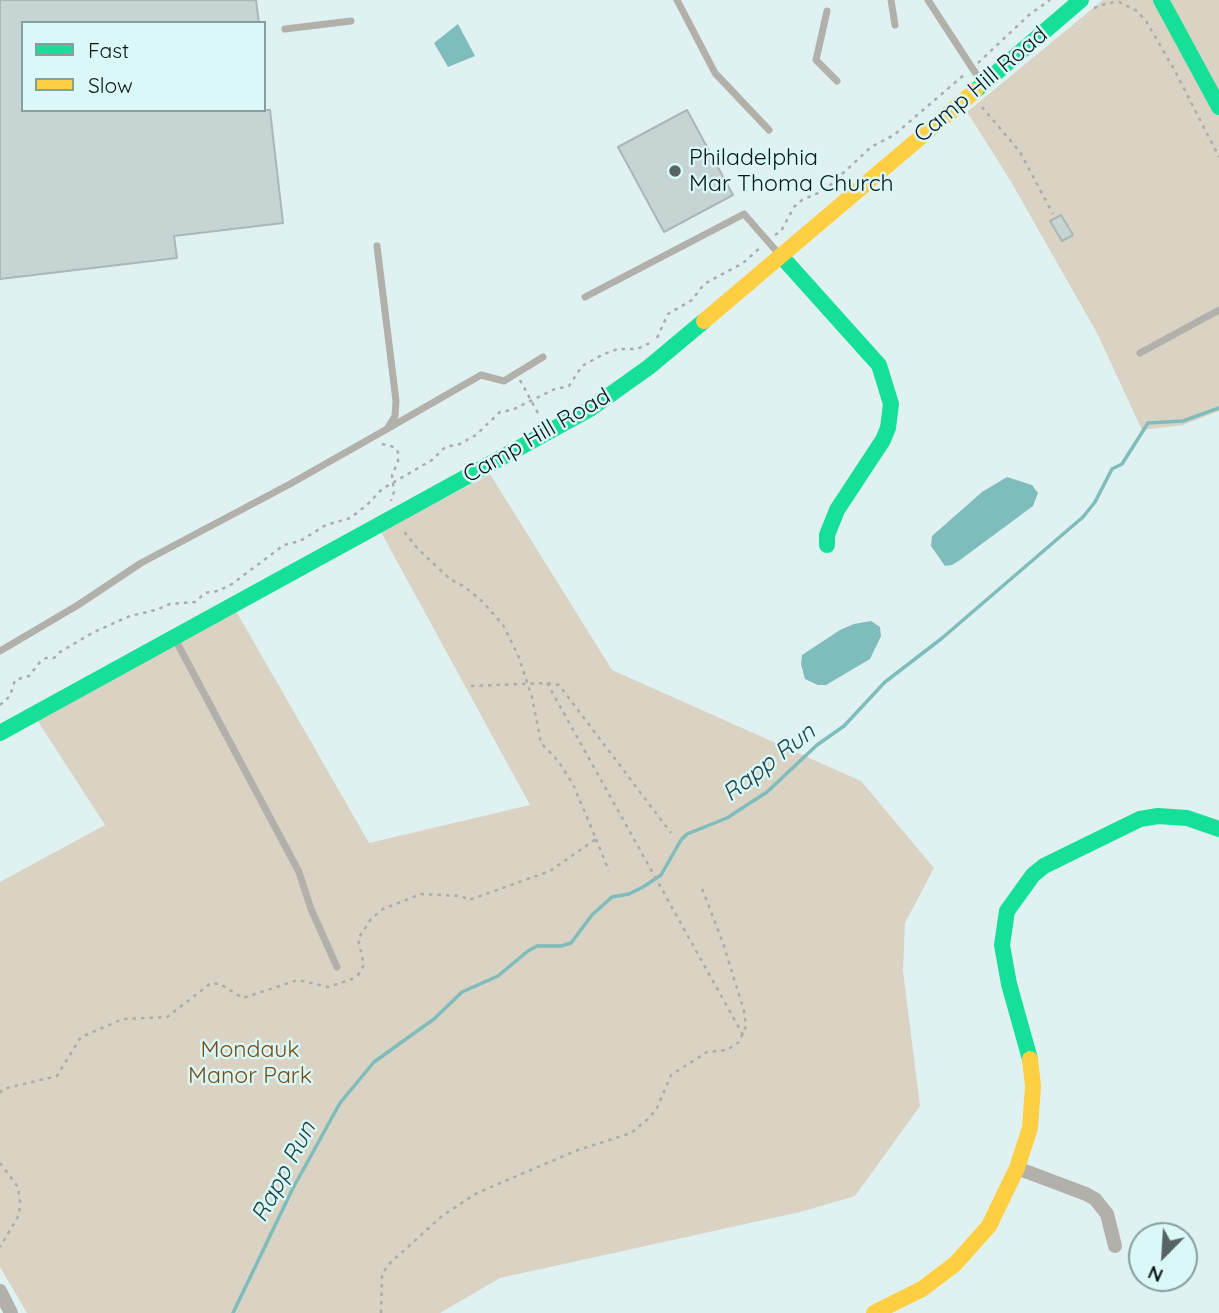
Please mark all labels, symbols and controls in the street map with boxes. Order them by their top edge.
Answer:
legend [21,21,266,112]
street label: Camp Hill Road [909,21,1053,149]
text: Fast [88,37,129,63]
text: Slow [88,72,133,98]
place label: Philadelphia Mar Thoma Church [689,144,894,198]
marker: Philadelphia Mar Thoma Church [667,163,683,179]
street label: Camp Hill Road [458,383,616,489]
water label: Rapp Run [717,718,821,808]
park label: Mondauk Manor Park [188,1036,312,1090]
water label: Rapp Run [246,1117,322,1227]
north arrow [1128,1222,1198,1292]
text: N [1144,1261,1167,1288]

